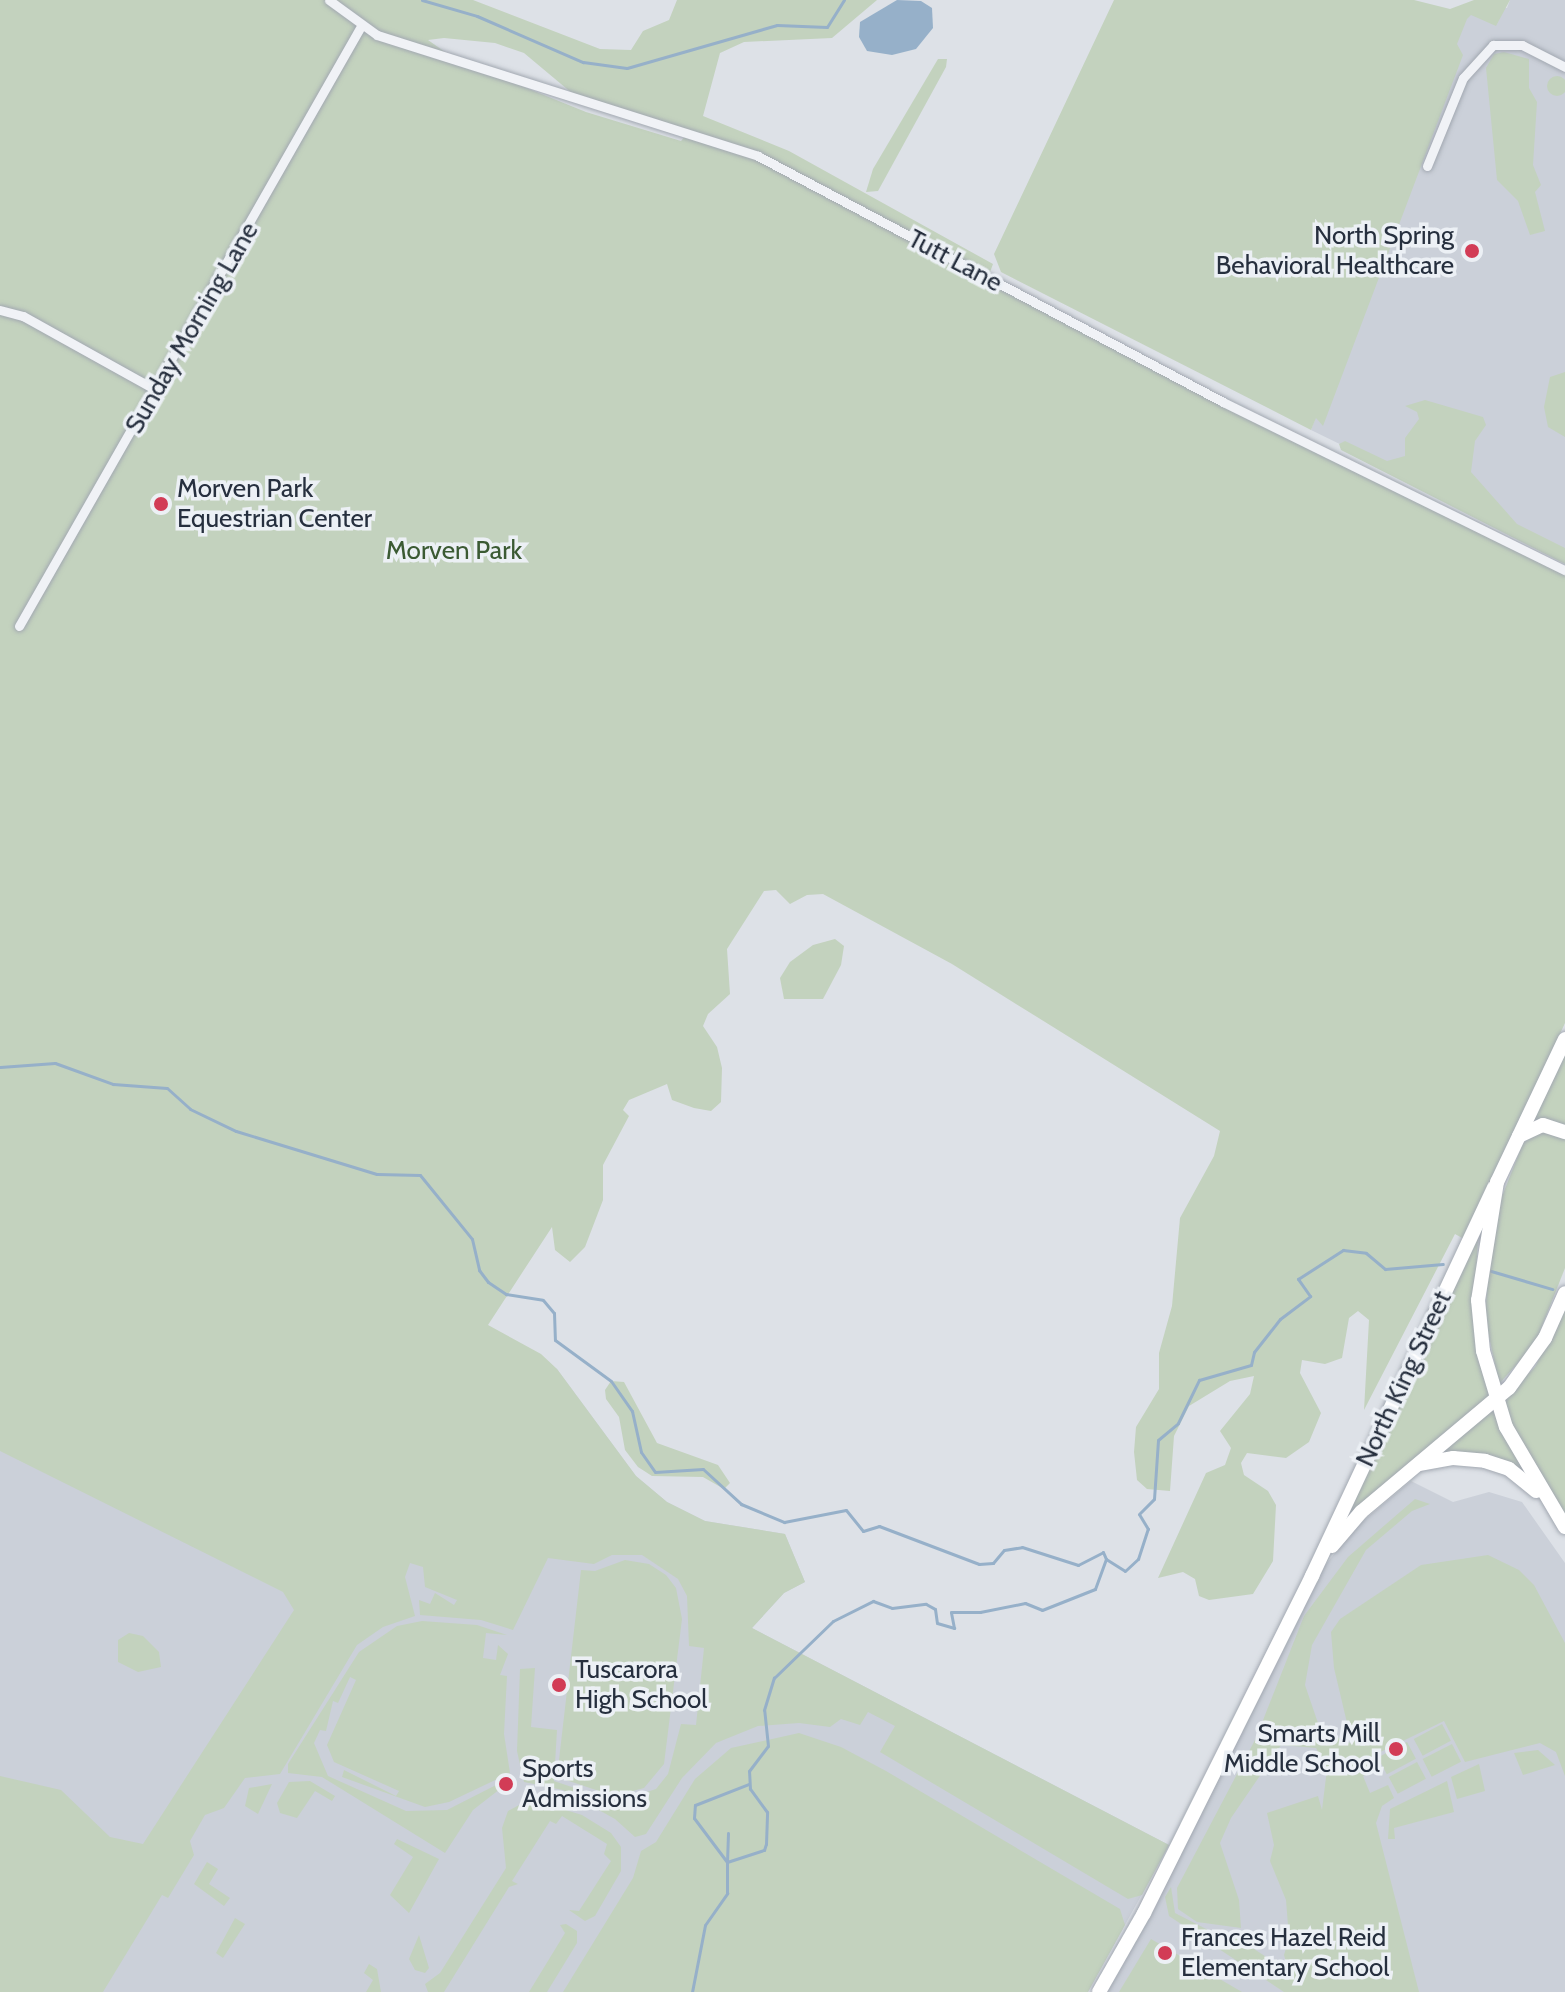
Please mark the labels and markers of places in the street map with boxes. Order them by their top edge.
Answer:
place label: North Spring Behavioral Healthcare [1216,220,1454,282]
marker: North Spring Behavioral Healthcare [1461,240,1483,262]
place label: Morven Park Equestrian Center [177,473,372,534]
marker: Morven Park Equestrian Center [152,495,170,513]
place label: Tuscarora High School [575,1654,707,1716]
marker: Tuscarora High School [550,1676,568,1694]
place label: Smarts Mill Middle School [1224,1718,1380,1780]
marker: Smarts Mill Middle School [1387,1740,1405,1758]
place label: Sports Admissions [522,1753,647,1814]
marker: Sports Admissions [497,1775,515,1793]
place label: Frances Hazel Reid Elementary School [1181,1922,1389,1984]
marker: Frances Hazel Reid Elementary School [1156,1944,1174,1962]

